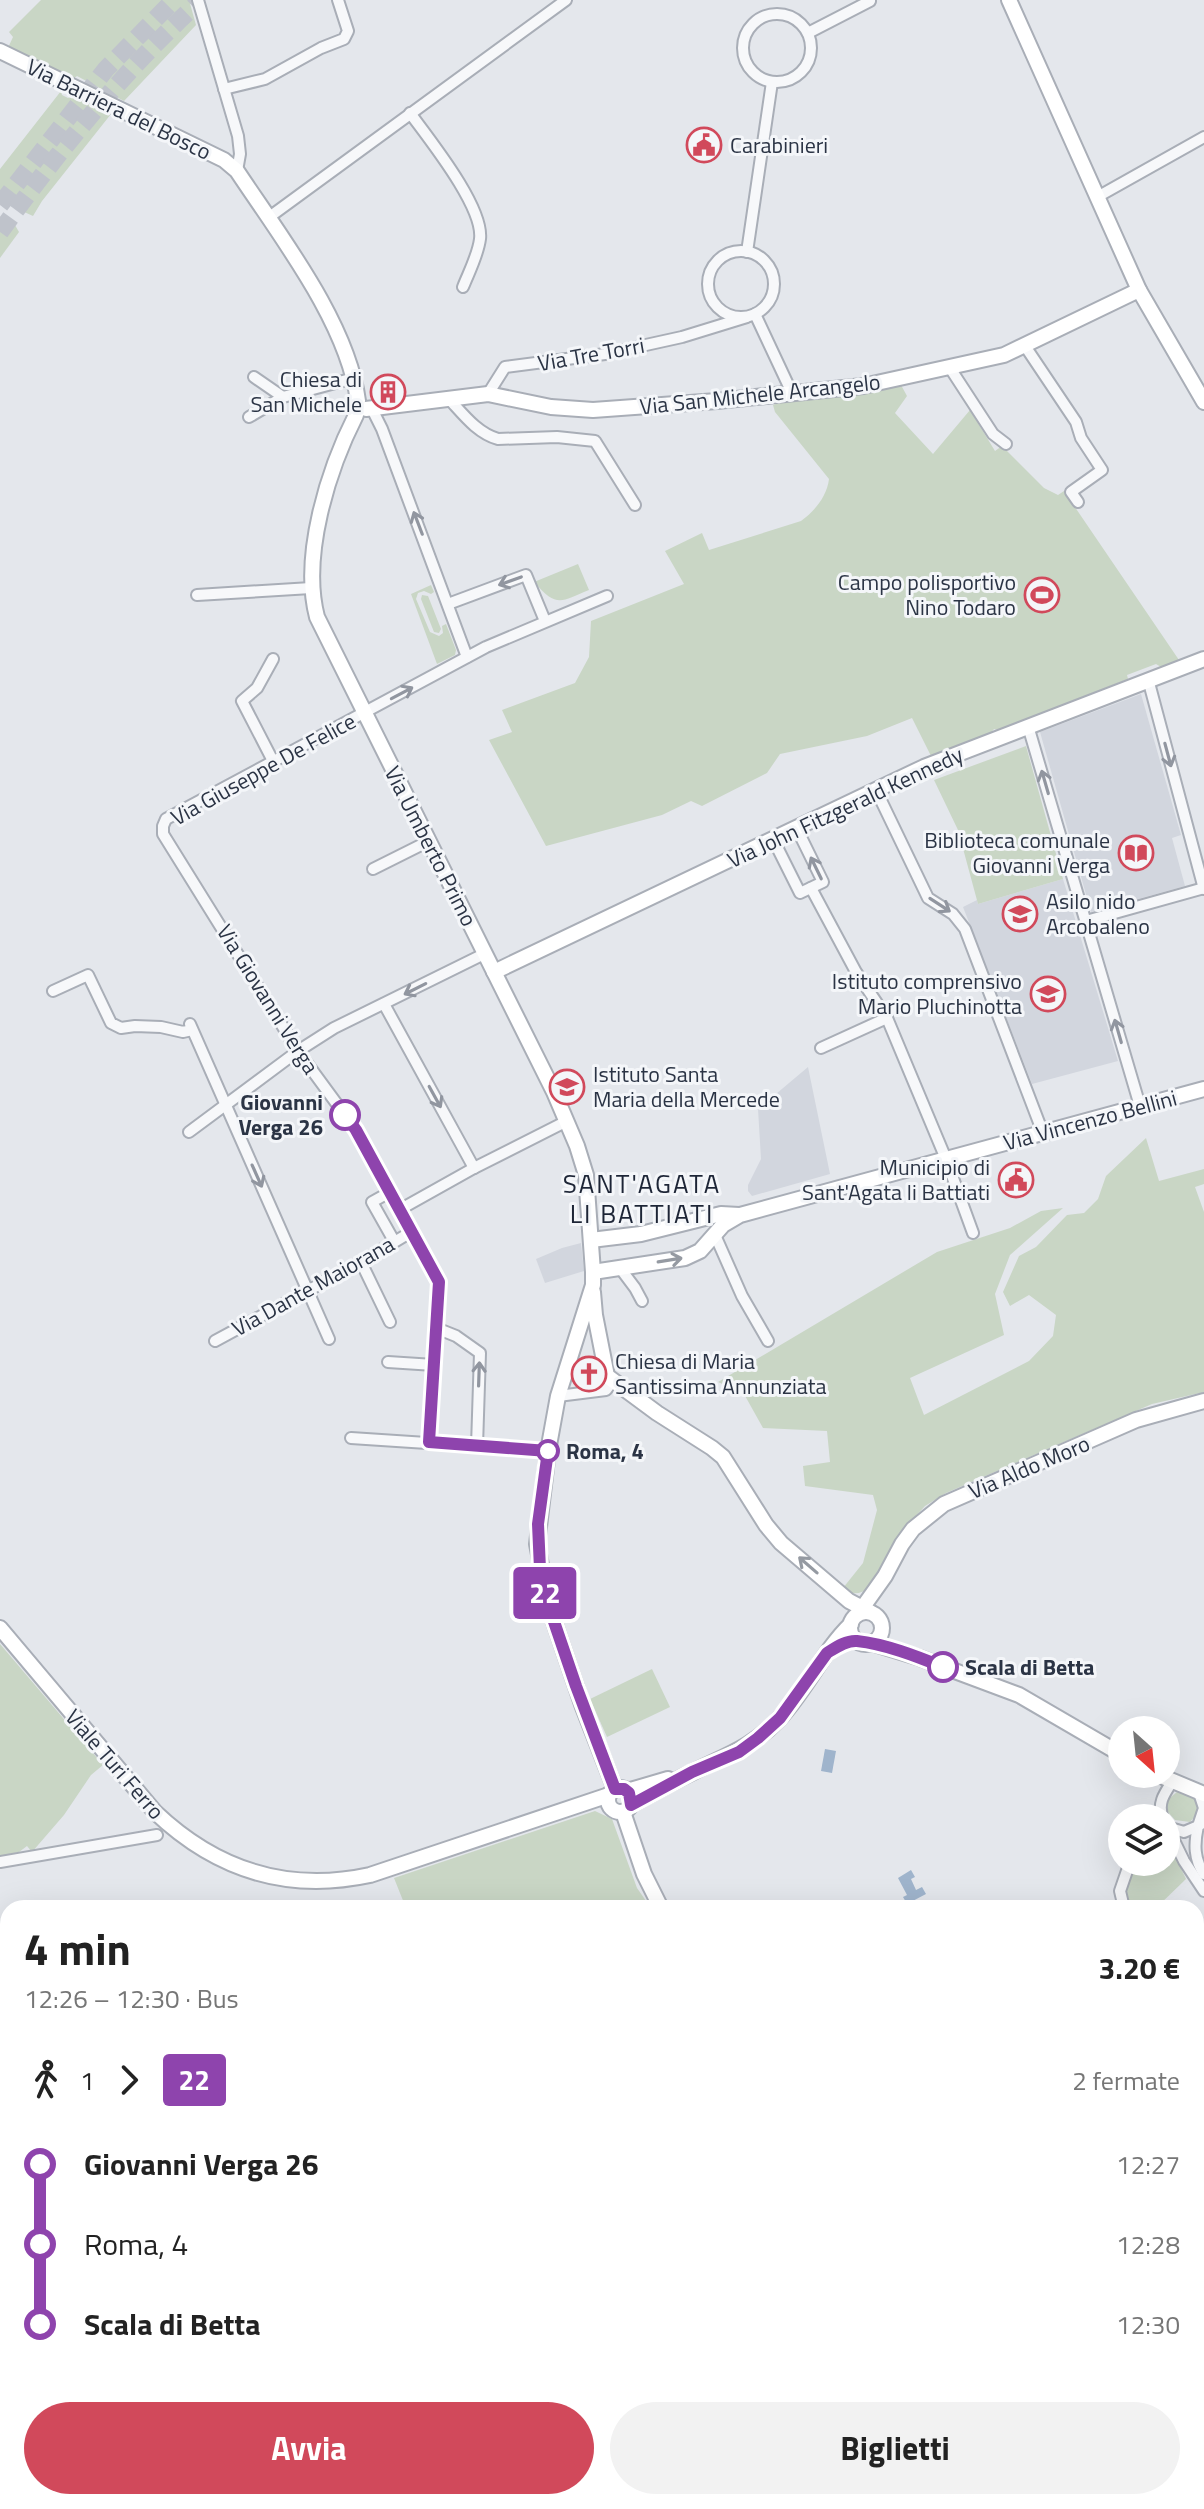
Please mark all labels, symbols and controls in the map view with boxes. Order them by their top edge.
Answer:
street label: Via Barriera del Bosco [21,49,217,169]
public building icon: Carabinieri [685,126,723,164]
place label: Carabinieri [730,128,828,162]
street label: Via Tre Torri [535,328,647,380]
place label: Chiesa di San Michele [250,362,362,421]
street label: Via San Michele Arcangelo [638,364,882,424]
building icon: Chiesa di San Michele [369,373,407,411]
one-way arrow [410,511,424,535]
place label: Campo polisportivo Nino Todaro [838,565,1016,624]
one-way arrow [498,575,523,589]
sports icon: Campo polisportivo Nino Todaro [1023,576,1061,614]
one-way arrow [390,685,413,701]
street label: Via Giuseppe De Felice [164,704,362,834]
street label: Via John Fitzgerald Kennedy [721,737,969,877]
one-way arrow [1162,741,1177,767]
street label: Via Umberto Primo [376,760,486,932]
one-way arrow [1037,770,1051,795]
place label: Biblioteca comunale Giovanni Verga [924,823,1110,882]
library icon: Biblioteca comunale Giovanni Verga [1117,834,1155,872]
one-way arrow [808,857,823,881]
place label: Asilo nido Arcobaleno [1046,884,1150,943]
school or university icon: Asilo nido Arcobaleno [1001,895,1039,933]
one-way arrow [928,898,951,914]
street label: Via Giovanni Verga [208,917,328,1081]
place label: Istituto comprensivo Mario Pluchinotta [832,964,1022,1023]
school or university icon: Istituto comprensivo Mario Pluchinotta [1029,975,1067,1013]
one-way arrow [403,981,427,997]
one-way arrow [1110,1019,1125,1045]
place label: Istituto Santa Maria della Mercede [593,1057,780,1116]
school or university icon: Istituto Santa Maria della Mercede [548,1068,586,1106]
street label: Via Vincenzo Bellini [1000,1081,1180,1159]
place label: Giovanni Verga 26 [238,1085,323,1144]
one-way arrow [427,1085,443,1108]
marker: Giovanni Verga 26 [330,1100,360,1130]
place label: Municipio di Sant'Agata li Battiati [802,1150,990,1209]
public building icon: Municipio di Sant'Agata li Battiati [997,1161,1035,1199]
one-way arrow [250,1164,265,1188]
district label: SANT'AGATA LI BATTIATI [563,1164,721,1233]
street label: Via Dante Maiorana [225,1227,401,1345]
one-way arrow [657,1252,683,1267]
place label: Chiesa di Maria Santissima Annunziata [615,1344,827,1403]
church icon: Chiesa di Maria Santissima Annunziata [570,1355,608,1393]
one-way arrow [472,1361,487,1388]
street label: Via Aldo Moro [963,1426,1095,1508]
place label: Roma, 4 [566,1434,644,1468]
marker: Roma, 4 [537,1440,559,1462]
one-way arrow [798,1556,818,1574]
line badge: 22 [509,1567,581,1619]
text: 22 [529,1571,561,1614]
place label: Scala di Betta [965,1650,1095,1684]
marker: Scala di Betta [928,1652,958,1682]
street label: Viale Turi Ferro [57,1701,173,1827]
north arrow [1108,1716,1180,1788]
map controls [1108,1716,1180,1876]
button: layers [1108,1804,1180,1876]
text: 4 min [24,1915,131,1982]
text: 3.20 € [1099,1945,1180,1991]
text: 12:26 – 12:30 · Bus [24,1979,239,2018]
icon: walk [24,2058,68,2102]
icon: forward [107,2058,151,2102]
text: 22 [179,2058,210,2101]
text: 1 [80,2061,95,2100]
text: 2 fermate [1072,2061,1180,2100]
text: Giovanni Verga 26 [84,2141,319,2187]
text: 12:27 [1116,2145,1180,2184]
text: Roma, 4 [84,2221,188,2267]
text: 12:28 [1116,2225,1180,2264]
text: Scala di Betta [84,2301,261,2347]
text: 12:30 [1116,2305,1180,2344]
button: Avvia [24,2402,594,2494]
button: Biglietti [610,2402,1180,2494]

